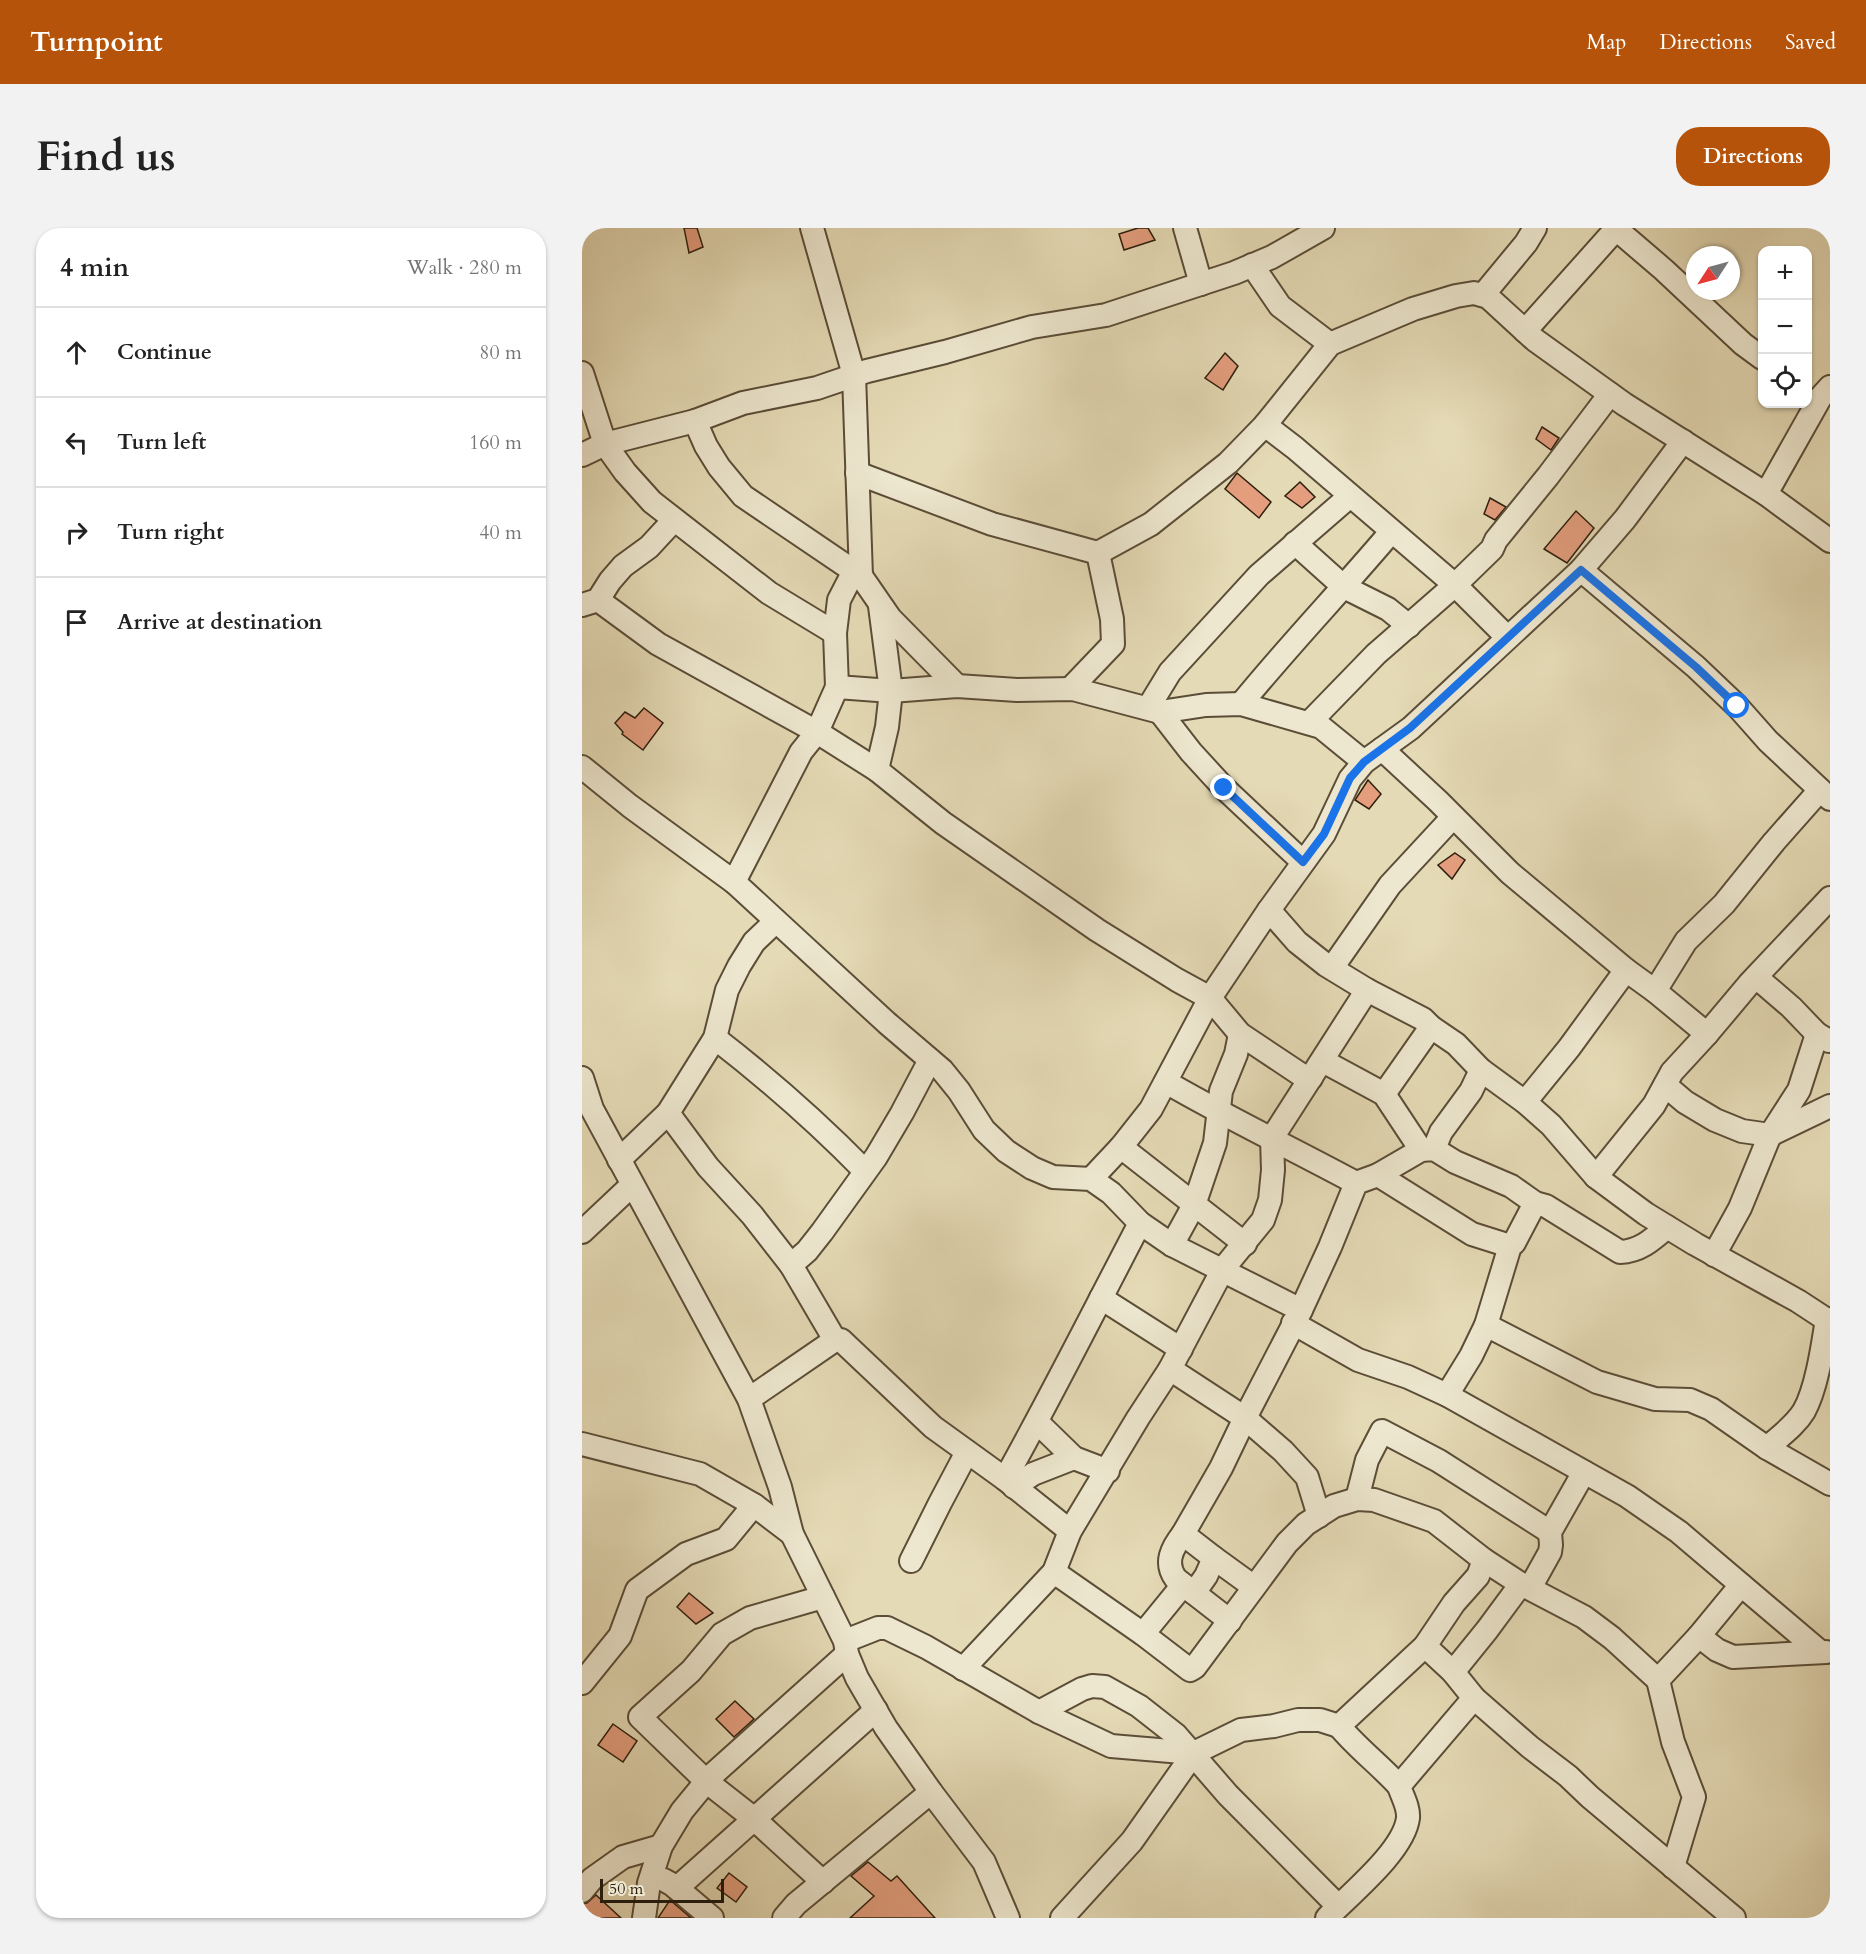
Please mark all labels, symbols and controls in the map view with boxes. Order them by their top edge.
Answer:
text: Turnpoint [30,23,163,61]
text: Map [1586,28,1626,57]
text: Directions [1659,28,1752,57]
text: Saved [1785,28,1836,57]
button: Directions [1676,127,1830,186]
text: Find us [36,128,176,185]
north arrow [1686,246,1740,300]
map controls [1758,246,1812,408]
button: + [1758,246,1812,300]
text: 4 min [60,250,129,285]
text: Walk · 280 m [407,254,522,281]
button: − [1758,300,1812,354]
icon: ahead [60,336,93,369]
text: Continue [117,337,212,367]
text: 80 m [479,339,522,366]
button: locate [1758,354,1812,408]
icon: left [60,426,93,459]
text: Turn left [117,427,206,457]
text: 160 m [469,429,522,456]
icon: right [60,516,93,549]
text: Turn right [117,517,224,547]
text: 40 m [479,519,522,546]
icon: arrive [60,606,93,639]
text: Arrive at destination [117,607,322,637]
route start [1723,692,1749,718]
route end [1210,774,1236,800]
scale bar [600,1876,724,1904]
text: 50 m [609,1878,643,1900]

